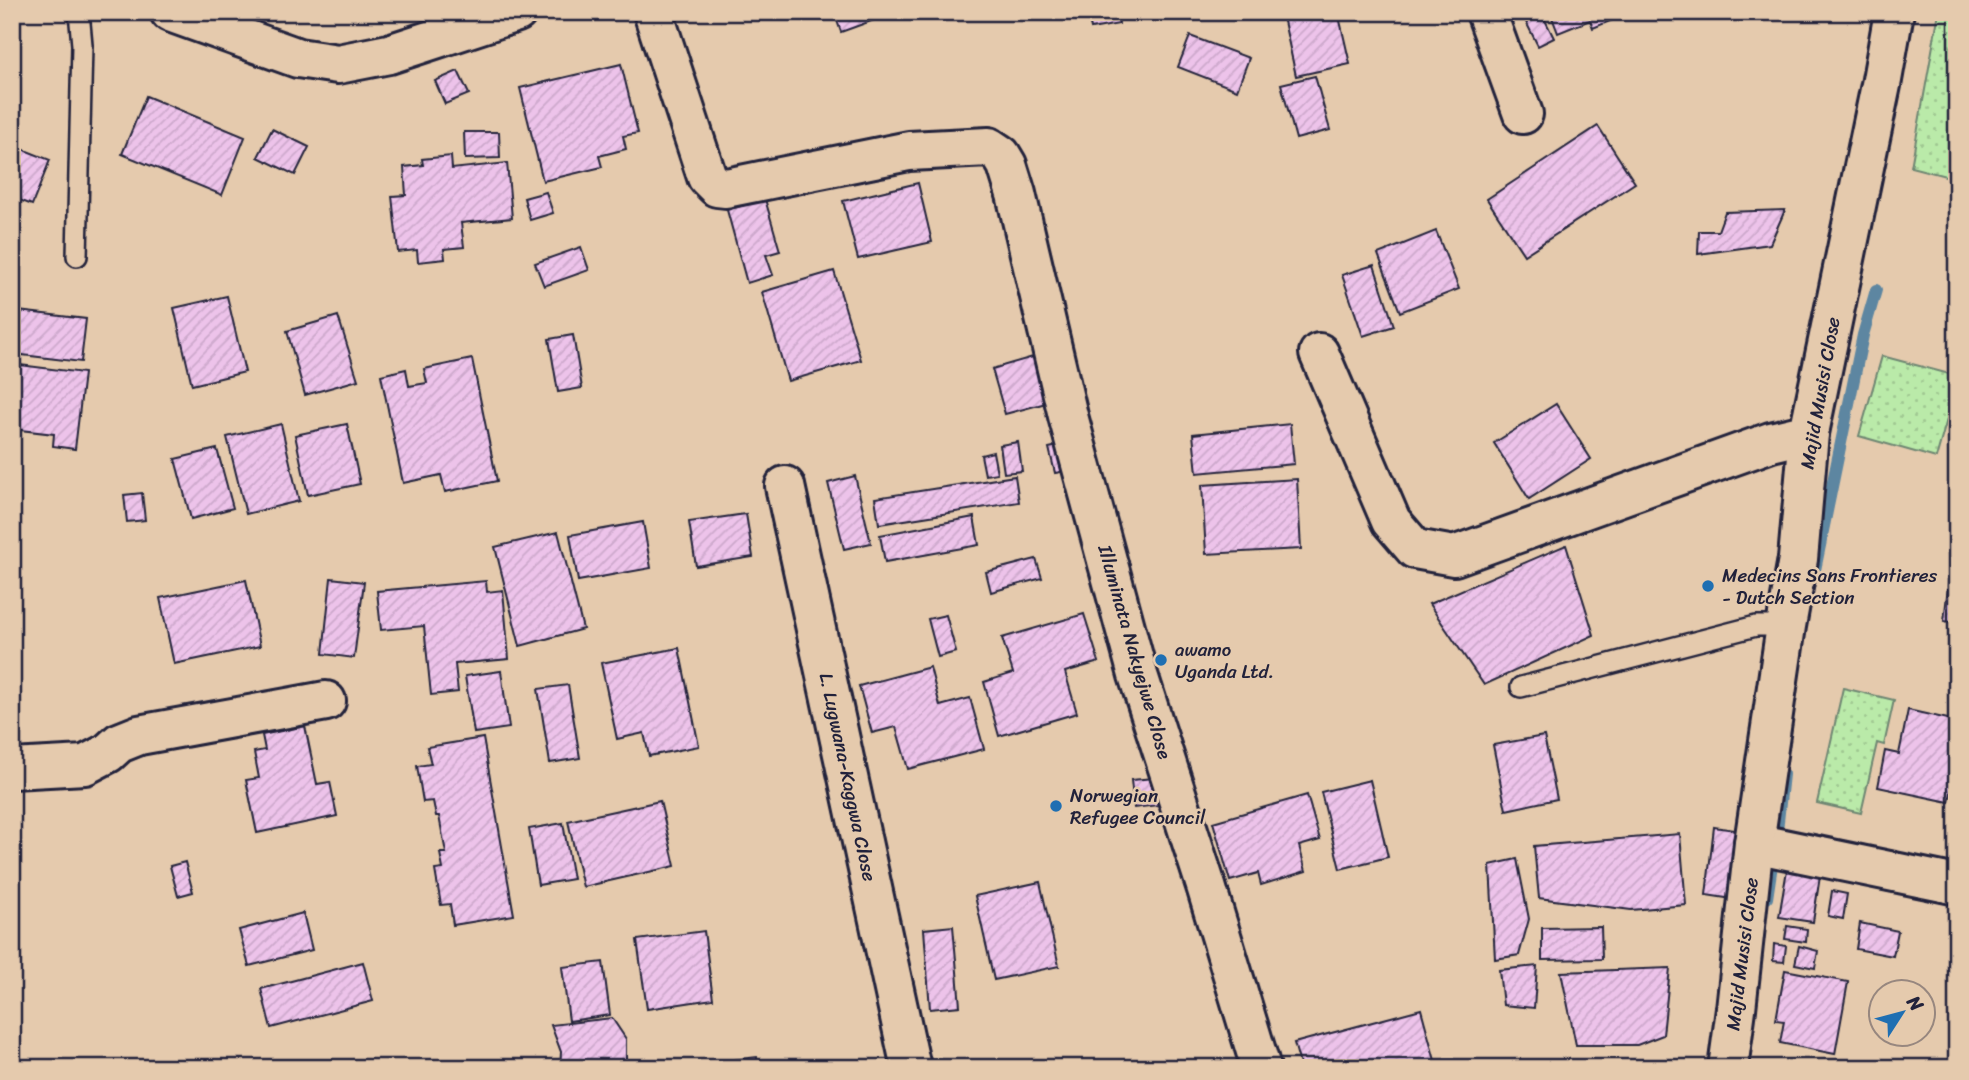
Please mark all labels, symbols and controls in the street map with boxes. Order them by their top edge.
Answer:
street label: Majid Musisi Close [1790,314,1850,472]
street label: Illuminata Nakyejwe Close [1088,540,1181,763]
place label: Medecins Sans Frontieres - Dutch Section [1722,559,1937,614]
marker: Medecins Sans Frontieres - Dutch Section [1700,578,1716,594]
place label: awamo Uganda Ltd. [1175,633,1274,688]
marker: awamo Uganda Ltd. [1153,652,1169,668]
street label: L. Lugwana-Kaggwa Close [810,670,886,885]
place label: Norwegian Refugee Council [1070,779,1206,834]
marker: Norwegian Refugee Council [1048,798,1064,814]
street label: Majid Musisi Close [1716,875,1768,1032]
north arrow [1868,978,1938,1048]
text: N [1898,987,1933,1019]

